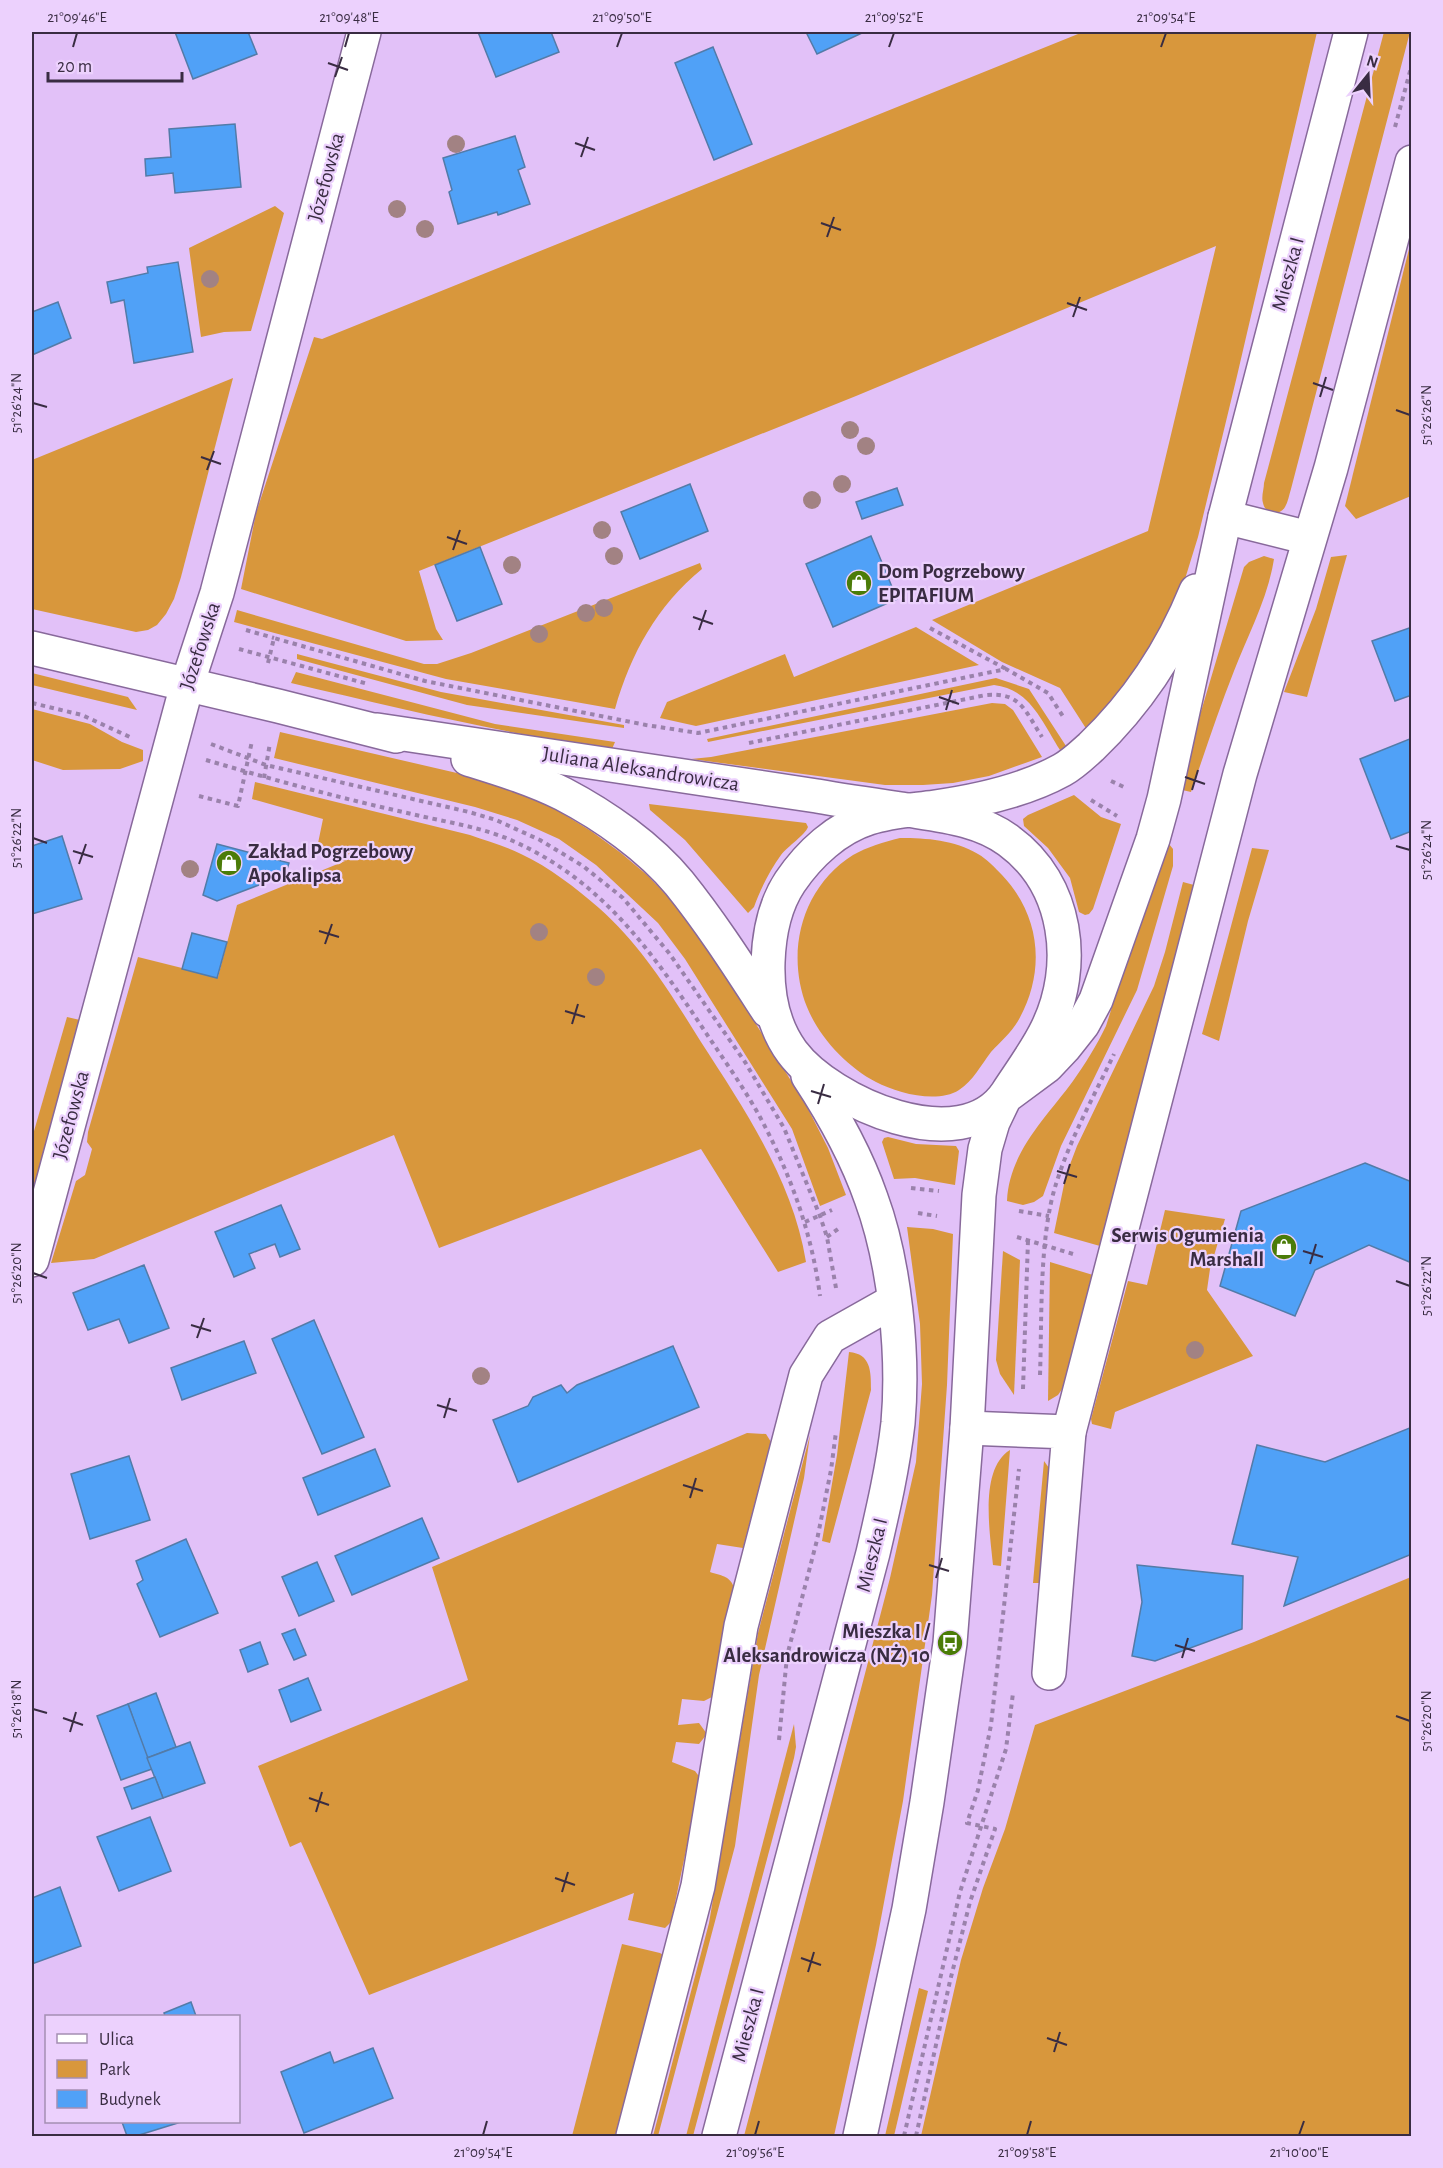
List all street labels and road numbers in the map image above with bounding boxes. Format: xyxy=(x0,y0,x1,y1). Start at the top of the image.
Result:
street label: Józefowska xyxy=(304,130,348,224)
street label: Mieszka I xyxy=(1268,235,1308,313)
street label: Józefowska xyxy=(176,599,224,692)
street label: Juliana Aleksandrowicza xyxy=(541,743,741,795)
street label: Józefowska xyxy=(49,1068,93,1162)
street label: Mieszka I xyxy=(853,1516,891,1594)
street label: Mieszka I xyxy=(728,1986,768,2064)

